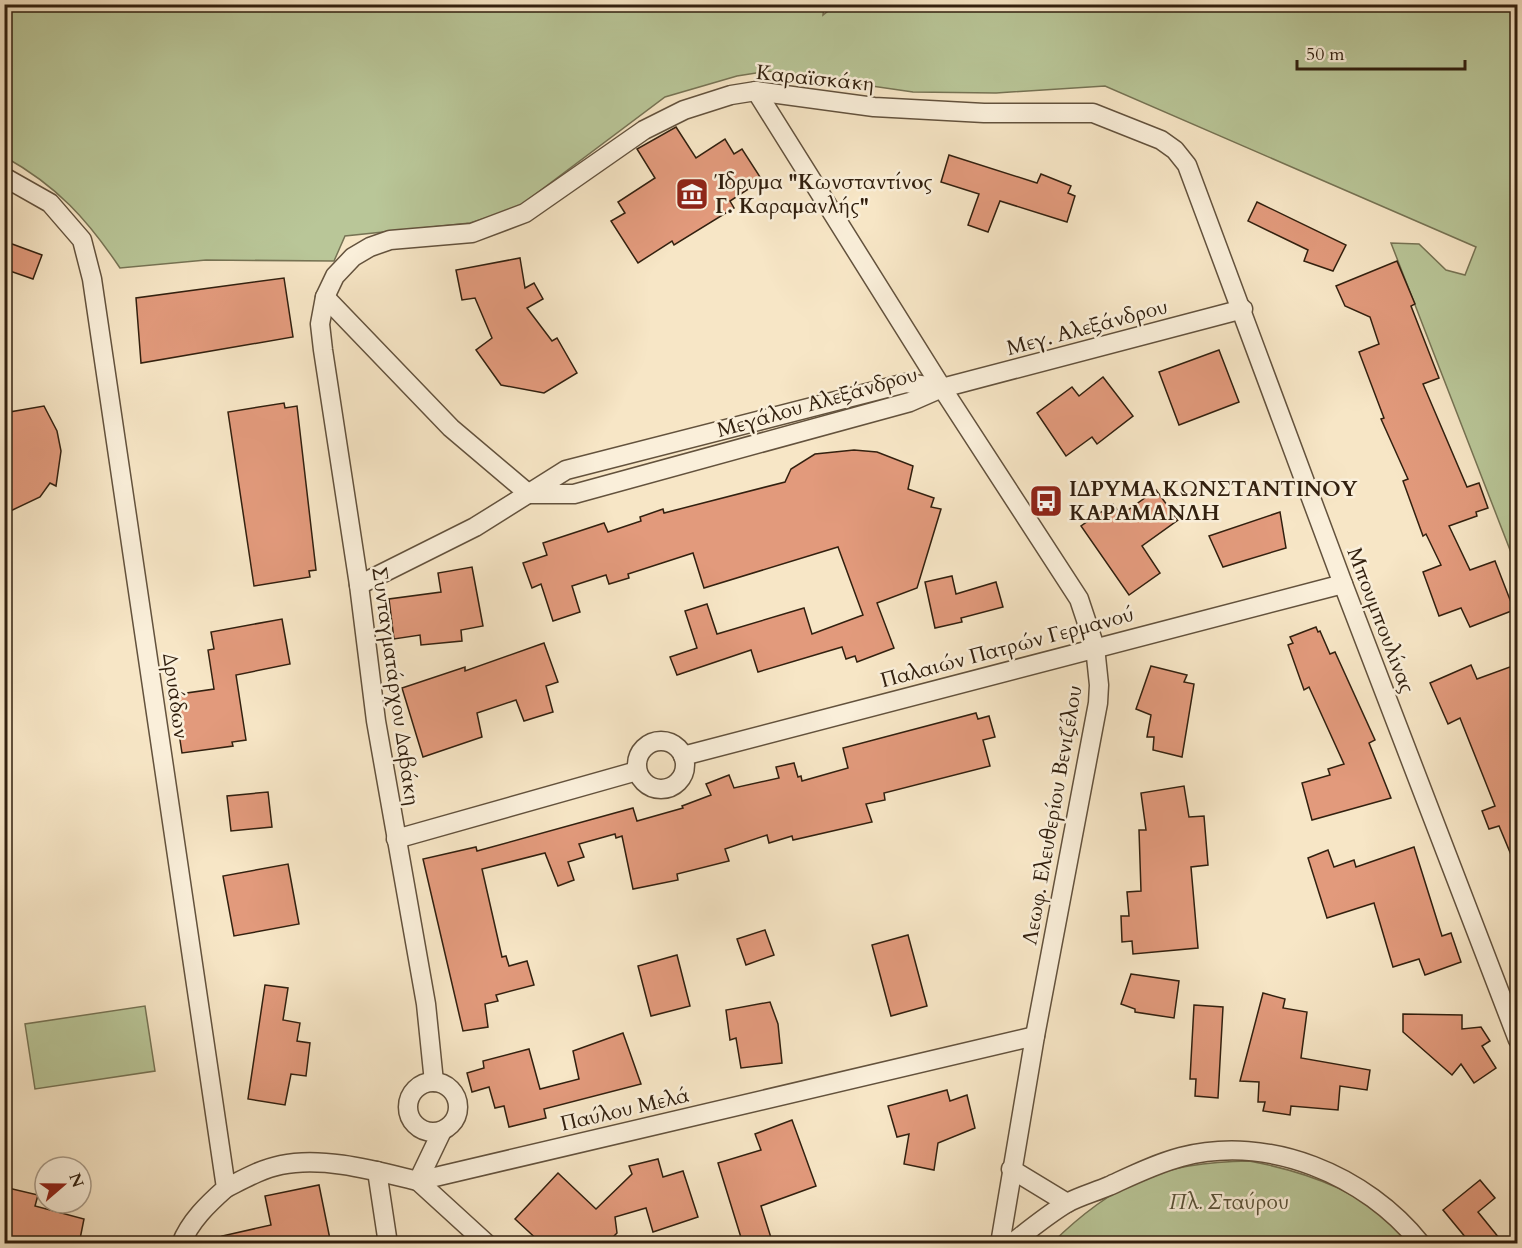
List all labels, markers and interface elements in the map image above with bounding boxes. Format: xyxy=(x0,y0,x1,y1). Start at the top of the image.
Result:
scale bar xyxy=(1297,33,1465,71)
text: 50 m xyxy=(1306,42,1345,67)
street label: Καραϊσκάκη xyxy=(755,58,875,99)
place label: Ίδρυμα "Κωνσταντίνος Γ. Καραμανλής" xyxy=(714,168,933,221)
museum icon: Ίδρυμα "Κωνσταντίνος Γ. Καραμανλής" xyxy=(674,176,710,212)
street label: Μεγ. Αλεξάνδρου xyxy=(1003,292,1171,363)
street label: Μεγάλου Αλεξάνδρου xyxy=(713,360,921,445)
place label: ΙΔΡΥΜΑ ΚΩΝΣΤΑΝΤΙΝΟΥ ΚΑΡΑΜΑΝΛΗ xyxy=(1069,475,1358,528)
bus stop icon: ΙΔΡΥΜΑ ΚΩΝΣΤΑΝΤΙΝΟΥ ΚΑΡΑΜΑΝΛΗ xyxy=(1028,483,1064,519)
street label: Μπουμπουλίνας xyxy=(1339,543,1422,697)
street label: Συνταγματάρχου Δαβάκη xyxy=(364,565,427,807)
street label: Παλαιών Πατρών Γερμανού xyxy=(877,600,1137,695)
street label: Δρυάδων xyxy=(155,651,196,741)
street label: Λεωφ. Ελευθερίου Βενιζέλου xyxy=(1015,683,1090,947)
street label: Παύλου Μελά xyxy=(557,1080,693,1138)
north arrow xyxy=(33,1155,93,1215)
text: N xyxy=(63,1170,89,1191)
park label: Πλ. Σταύρου xyxy=(1169,1188,1289,1217)

